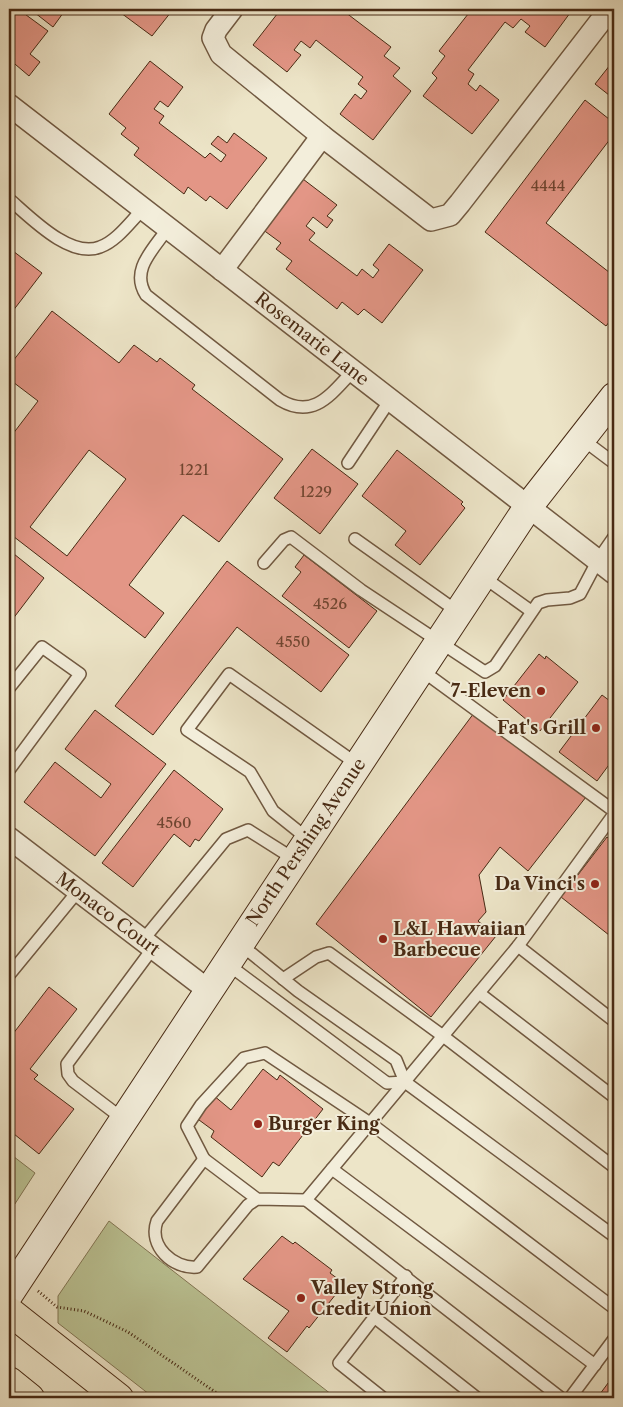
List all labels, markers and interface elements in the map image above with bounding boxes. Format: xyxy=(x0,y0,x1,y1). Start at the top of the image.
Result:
house number: 4444 xyxy=(531,176,565,195)
street label: Rosemarie Lane xyxy=(251,288,373,390)
house number: 1221 xyxy=(179,460,210,479)
house number: 1229 xyxy=(300,482,332,501)
house number: 4526 xyxy=(313,594,347,613)
house number: 4550 xyxy=(276,632,310,651)
place label: 7-Eleven xyxy=(451,680,532,702)
marker: 7-Eleven xyxy=(535,685,547,697)
place label: Fat's Grill xyxy=(497,717,586,739)
marker: Fat's Grill xyxy=(590,722,602,734)
street label: North Pershing Avenue xyxy=(242,754,370,930)
house number: 4560 xyxy=(156,813,192,832)
street label: Monaco Court xyxy=(52,868,165,961)
place label: Da Vinci's xyxy=(494,873,585,895)
marker: Da Vinci's xyxy=(589,878,601,890)
place label: L&L Hawaiian Barbecue xyxy=(393,918,526,961)
marker: L&L Hawaiian Barbecue xyxy=(377,933,389,945)
place label: Burger King xyxy=(268,1113,380,1135)
marker: Burger King xyxy=(252,1118,264,1130)
place label: Valley Strong Credit Union xyxy=(310,1277,434,1320)
marker: Valley Strong Credit Union xyxy=(295,1292,307,1304)

